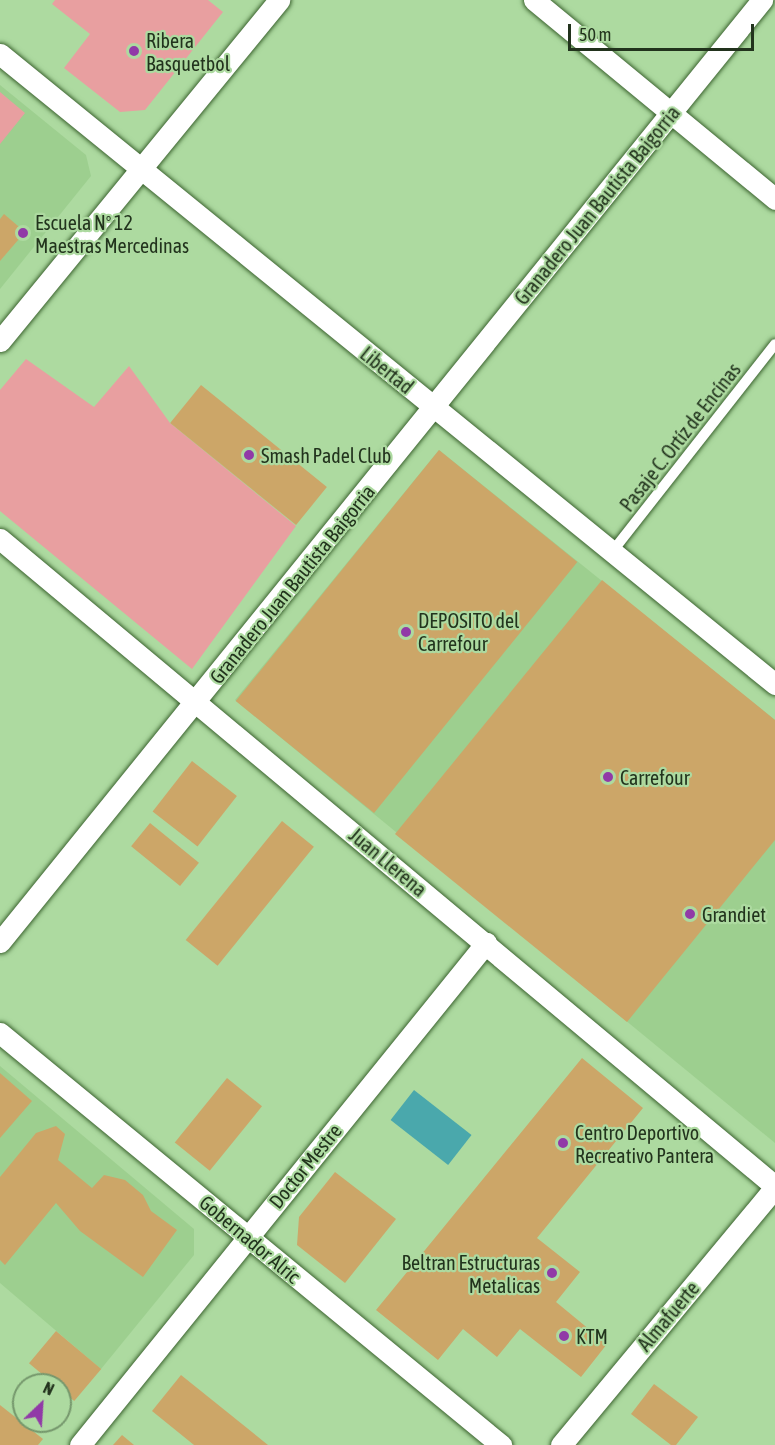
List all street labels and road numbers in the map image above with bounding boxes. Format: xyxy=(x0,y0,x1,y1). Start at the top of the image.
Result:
street label: Granadero Juan Bautista Baigorria xyxy=(509,101,685,309)
street label: Libertad xyxy=(356,341,418,399)
street label: Pasaje C. Ortíz de Encínas xyxy=(615,358,745,516)
street label: Granadero Juan Bautista Baigorria xyxy=(204,480,380,688)
street label: Juan Llerena xyxy=(344,823,432,901)
street label: Doctor Mestre xyxy=(264,1119,346,1213)
street label: Gobernador Alric xyxy=(195,1190,305,1288)
street label: Almafuerte xyxy=(632,1276,704,1356)

